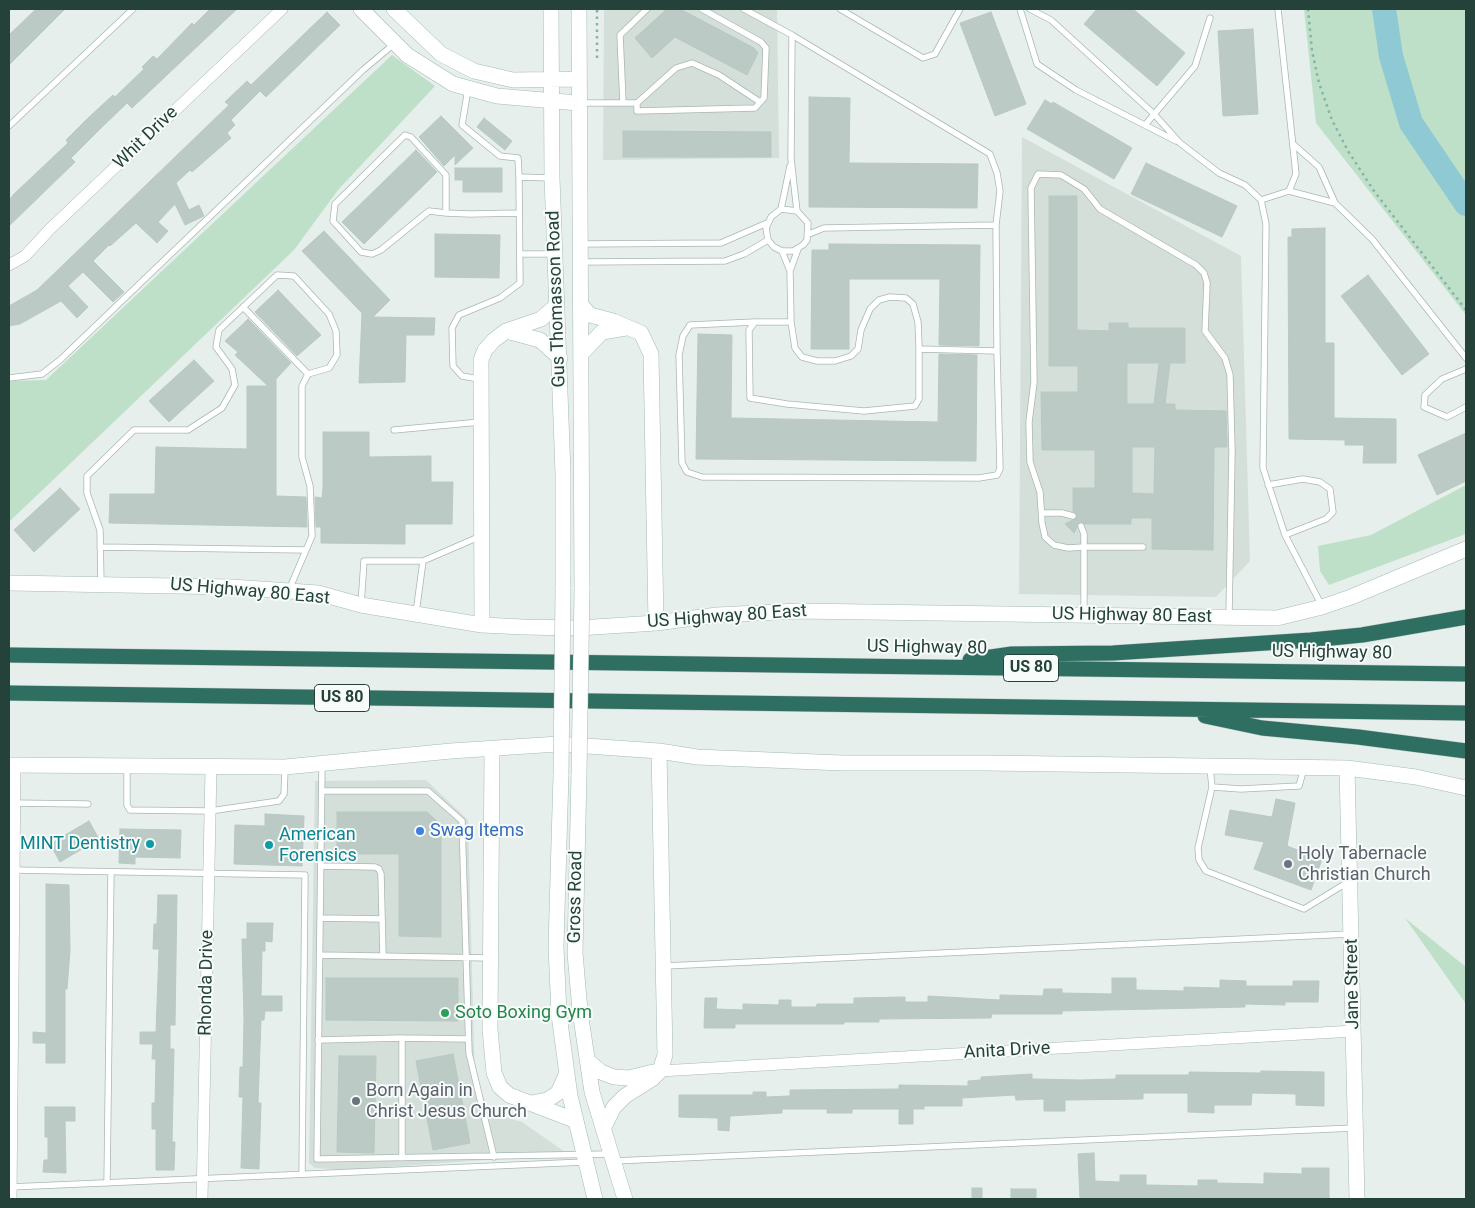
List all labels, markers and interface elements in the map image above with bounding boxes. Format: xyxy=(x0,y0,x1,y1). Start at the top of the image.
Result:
street label: Whit Drive xyxy=(109,102,183,174)
street label: Gus Thomasson Road xyxy=(543,210,571,388)
street label: US Highway 80 East xyxy=(169,574,331,610)
street label: US Highway 80 East xyxy=(646,601,808,633)
street label: US Highway 80 East xyxy=(1052,604,1212,628)
street label: US Highway 80 xyxy=(867,636,987,660)
street label: US Highway 80 xyxy=(1272,641,1392,665)
road number: US 80 xyxy=(1004,654,1058,681)
road number: US 80 xyxy=(314,684,370,711)
place label: Swag Items xyxy=(430,820,524,842)
place label: American Forensics xyxy=(279,824,357,866)
marker: Swag Items xyxy=(414,825,426,837)
place label: MINT Dentistry xyxy=(20,833,140,855)
marker: MINT Dentistry xyxy=(144,838,156,850)
marker: American Forensics xyxy=(263,839,275,851)
place label: Holy Tabernacle Christian Church xyxy=(1298,843,1431,886)
street label: Gross Road xyxy=(564,850,588,944)
marker: Holy Tabernacle Christian Church xyxy=(1282,858,1294,870)
street label: Rhonda Drive xyxy=(195,930,219,1036)
street label: Jane Street xyxy=(1341,938,1365,1030)
place label: Soto Boxing Gym xyxy=(455,1002,592,1024)
marker: Soto Boxing Gym xyxy=(439,1007,451,1019)
street label: Anita Drive xyxy=(963,1038,1051,1064)
place label: Born Again in Christ Jesus Church xyxy=(366,1080,527,1122)
marker: Born Again in Christ Jesus Church xyxy=(350,1095,362,1107)

